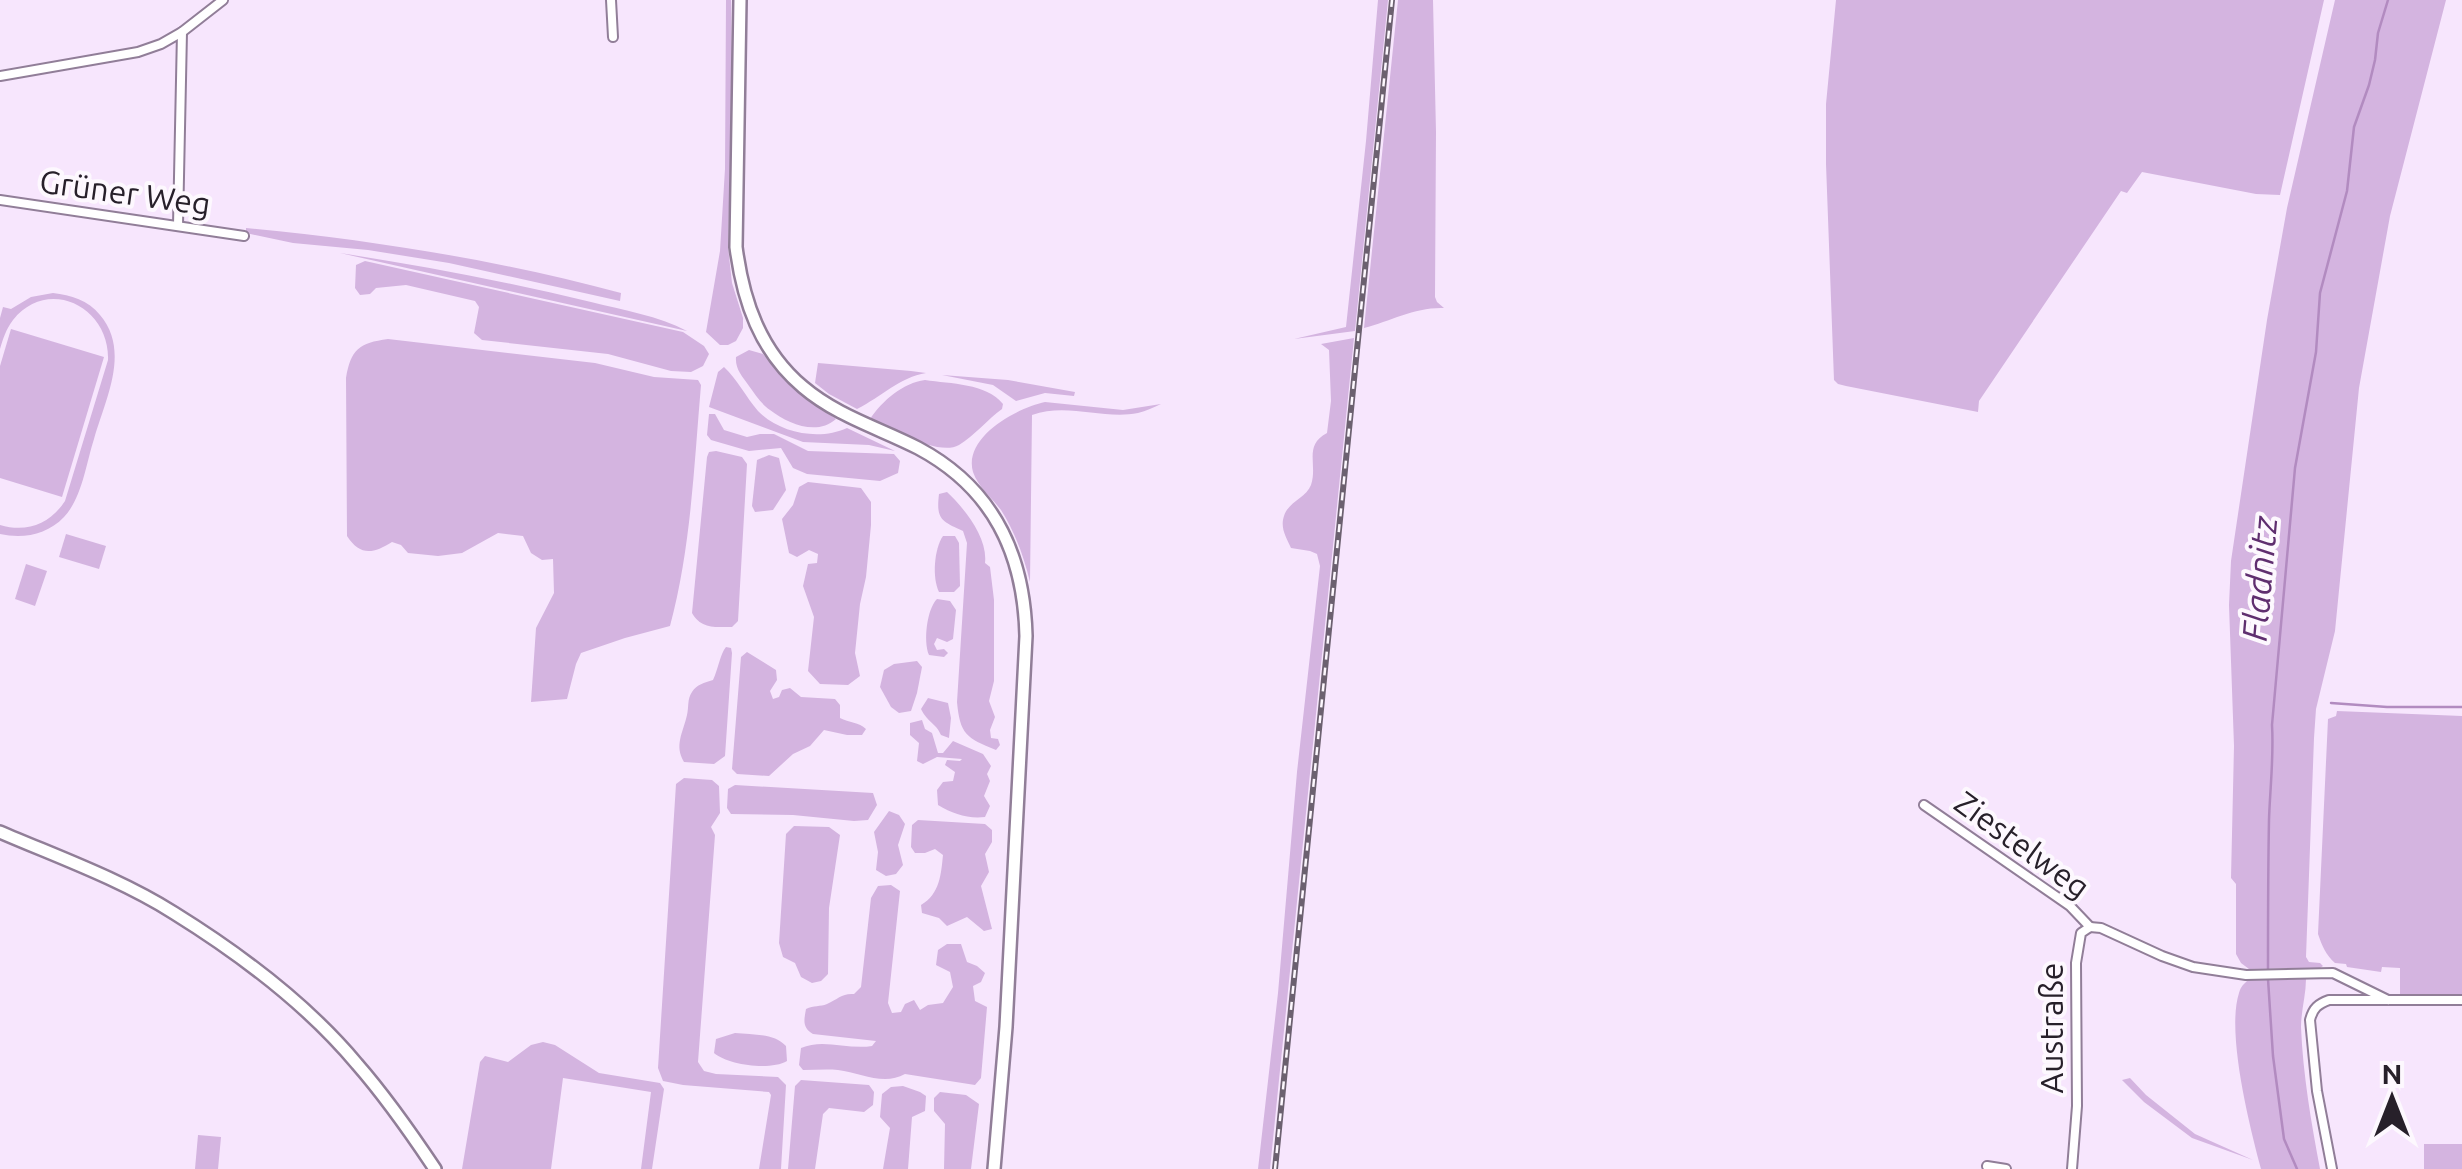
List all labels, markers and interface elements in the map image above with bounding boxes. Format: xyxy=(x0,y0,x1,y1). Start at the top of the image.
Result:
street label: Grüner Weg xyxy=(37,162,213,222)
water label: Fladnitz xyxy=(2234,514,2284,643)
street label: Ziestelweg xyxy=(1948,783,2097,905)
street label: Austraße xyxy=(2033,962,2069,1094)
north arrow xyxy=(2342,1049,2442,1149)
text: N xyxy=(2382,1058,2402,1089)

